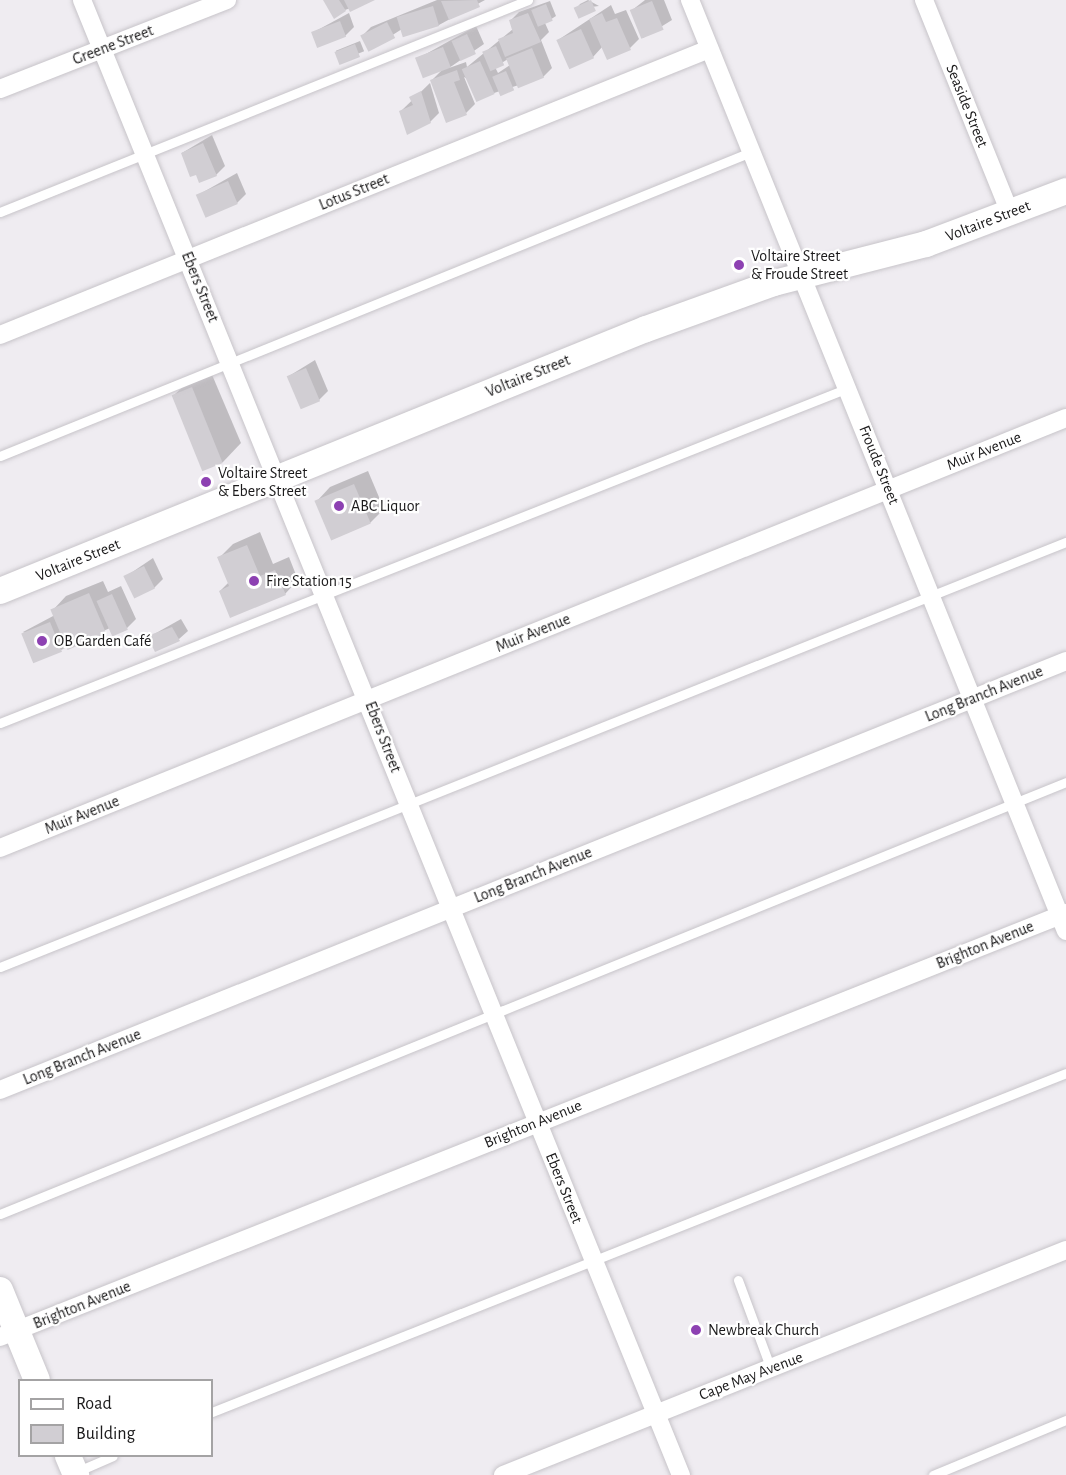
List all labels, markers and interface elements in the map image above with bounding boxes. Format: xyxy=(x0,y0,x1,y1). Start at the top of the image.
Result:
street label: Greene Street xyxy=(70,21,156,69)
street label: Seaside Street xyxy=(942,62,992,150)
street label: Lotus Street xyxy=(316,169,392,215)
street label: Voltaire Street xyxy=(943,196,1033,246)
place label: Voltaire Street & Froude Street xyxy=(751,246,848,284)
street label: Ebers Street xyxy=(177,249,223,325)
marker: Voltaire Street & Froude Street xyxy=(732,258,746,272)
street label: Voltaire Street xyxy=(483,350,573,402)
street label: Froude Street xyxy=(854,423,904,507)
street label: Muir Avenue xyxy=(944,427,1024,475)
place label: Voltaire Street & Ebers Street xyxy=(218,463,307,501)
marker: Voltaire Street & Ebers Street xyxy=(199,475,213,489)
place label: ABC Liquor xyxy=(351,496,419,516)
marker: ABC Liquor xyxy=(332,499,346,513)
street label: Voltaire Street xyxy=(33,534,123,586)
place label: Fire Station 15 xyxy=(266,571,352,591)
marker: Fire Station 15 xyxy=(247,574,261,588)
street label: Muir Avenue xyxy=(493,609,573,657)
place label: OB Garden Café xyxy=(54,631,151,651)
marker: OB Garden Café xyxy=(35,634,49,648)
street label: Long Branch Avenue xyxy=(922,662,1046,726)
street label: Ebers Street xyxy=(361,699,405,775)
street label: Muir Avenue xyxy=(42,791,122,839)
street label: Long Branch Avenue xyxy=(471,843,595,907)
street label: Brighton Avenue xyxy=(933,917,1037,973)
street label: Long Branch Avenue xyxy=(20,1025,144,1089)
street label: Brighton Avenue xyxy=(481,1096,585,1152)
street label: Ebers Street xyxy=(541,1150,587,1226)
street label: Brighton Avenue xyxy=(30,1277,134,1333)
place label: Newbreak Church xyxy=(708,1320,819,1340)
marker: Newbreak Church xyxy=(689,1323,703,1337)
street label: Cape May Avenue xyxy=(696,1347,806,1405)
legend xyxy=(18,1379,213,1457)
text: Road xyxy=(76,1395,112,1413)
text: Building xyxy=(76,1425,135,1443)

